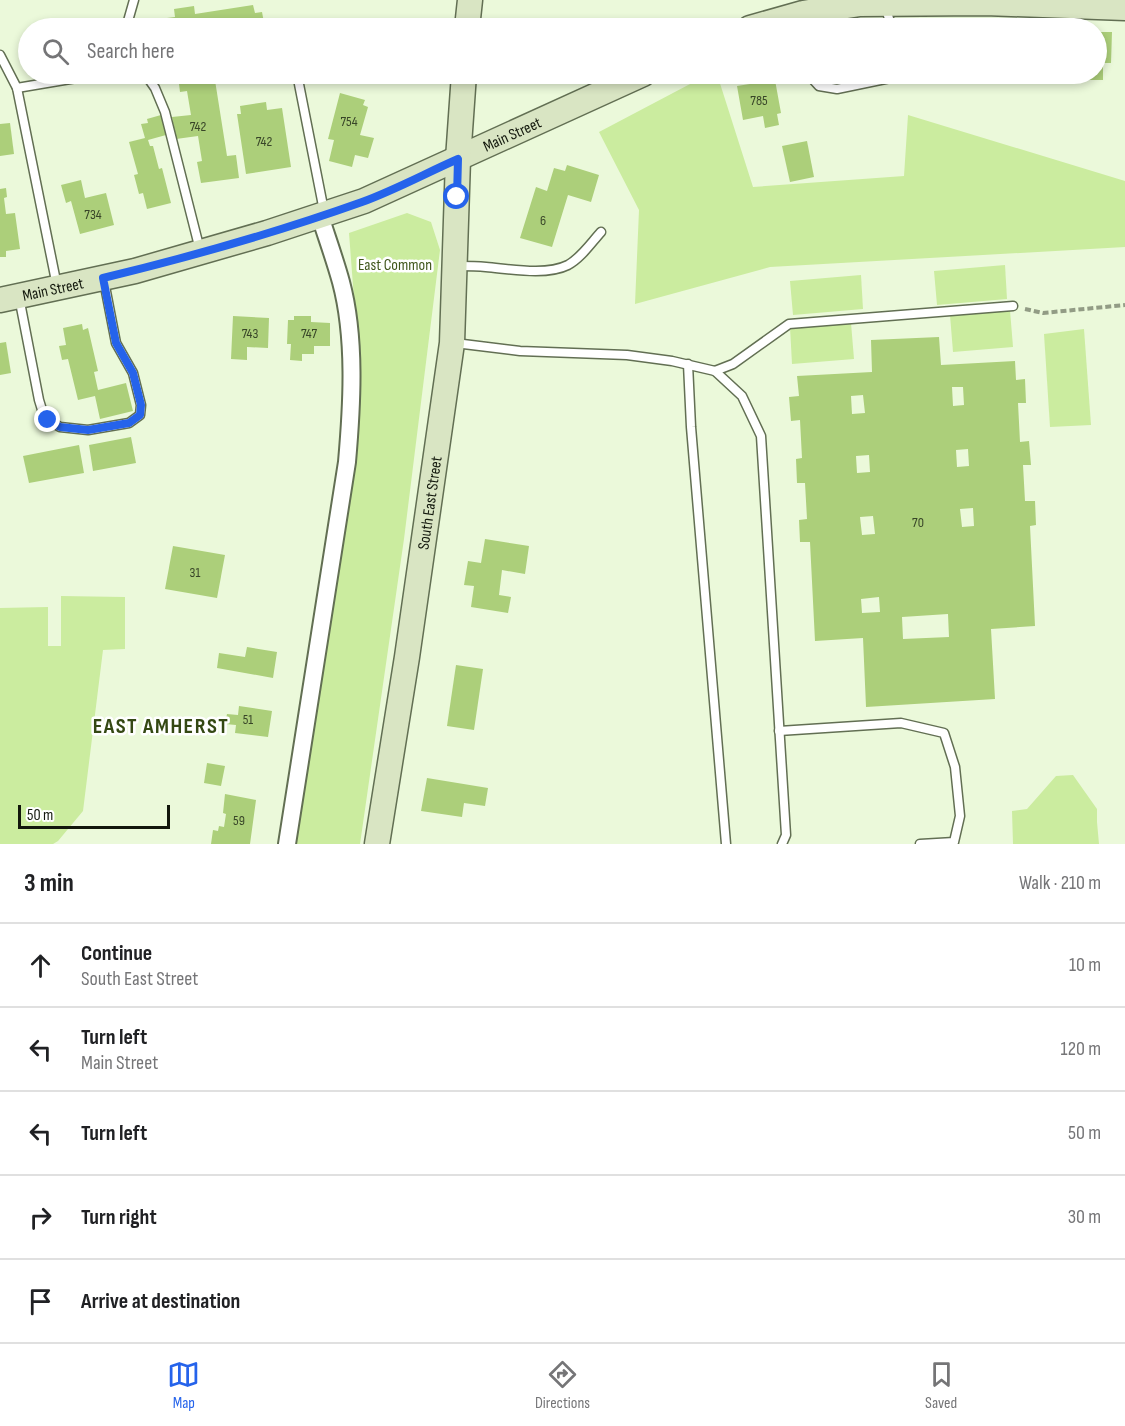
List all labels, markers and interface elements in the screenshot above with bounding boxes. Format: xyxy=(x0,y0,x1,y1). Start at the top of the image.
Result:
search box xyxy=(18,18,1107,84)
icon: search xyxy=(39,35,72,68)
text: Search here xyxy=(87,38,174,65)
house number: 785 xyxy=(750,92,768,109)
house number: 754 xyxy=(340,113,358,130)
street label: Main Street xyxy=(480,114,545,157)
house number: 742 xyxy=(190,118,207,135)
house number: 742 xyxy=(256,133,273,150)
route start xyxy=(443,183,469,209)
house number: 734 xyxy=(84,206,102,223)
house number: 6 xyxy=(540,212,546,229)
park label: East Common xyxy=(358,256,432,275)
street label: Main Street xyxy=(21,274,85,306)
house number: 743 xyxy=(242,325,258,342)
house number: 747 xyxy=(301,325,318,342)
route end xyxy=(34,406,60,432)
street label: South East Street xyxy=(414,455,447,551)
house number: 70 xyxy=(912,514,924,531)
house number: 31 xyxy=(190,564,200,581)
house number: 51 xyxy=(243,711,253,728)
district label: EAST AMHERST xyxy=(93,713,229,740)
scale bar xyxy=(18,802,170,830)
text: 50 m xyxy=(27,806,53,825)
house number: 59 xyxy=(233,812,245,829)
text: 3 min xyxy=(24,868,74,899)
text: Walk · 210 m xyxy=(1019,871,1101,895)
text: Continue xyxy=(81,940,152,967)
icon: ahead xyxy=(24,949,57,982)
text: 10 m xyxy=(1069,953,1101,977)
text: South East Street xyxy=(81,967,198,991)
text: Turn left xyxy=(81,1024,147,1051)
icon: left xyxy=(24,1033,57,1066)
text: 120 m xyxy=(1061,1037,1101,1061)
text: Main Street xyxy=(81,1051,158,1075)
icon: left xyxy=(24,1117,57,1150)
text: Turn left xyxy=(81,1120,147,1147)
text: 50 m xyxy=(1068,1121,1101,1145)
icon: right xyxy=(24,1201,57,1234)
text: Turn right xyxy=(81,1204,157,1231)
text: 30 m xyxy=(1068,1205,1101,1229)
icon: arrive xyxy=(24,1285,57,1318)
text: Arrive at destination xyxy=(81,1288,240,1315)
tab: Map xyxy=(167,1358,200,1413)
tab: Directions xyxy=(535,1358,590,1413)
tab: Saved xyxy=(925,1358,958,1413)

